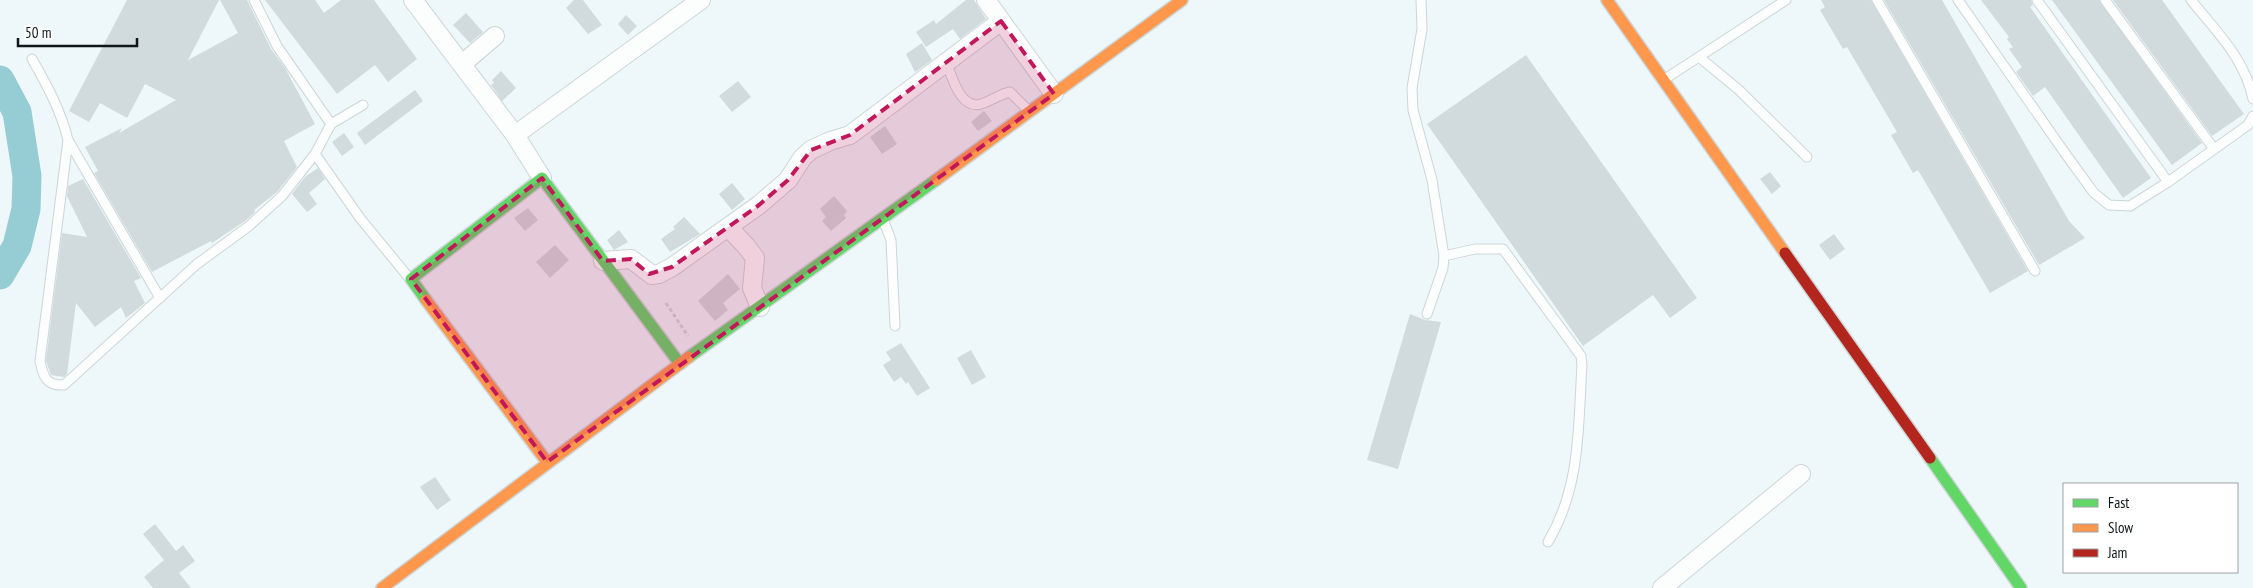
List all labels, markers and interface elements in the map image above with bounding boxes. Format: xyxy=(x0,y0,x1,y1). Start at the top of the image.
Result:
scale bar xyxy=(18,15,136,47)
text: 50 m xyxy=(25,23,51,42)
legend xyxy=(2063,483,2238,573)
text: Fast xyxy=(2108,493,2129,512)
text: Slow xyxy=(2108,518,2133,537)
text: Jam xyxy=(2107,543,2127,562)

